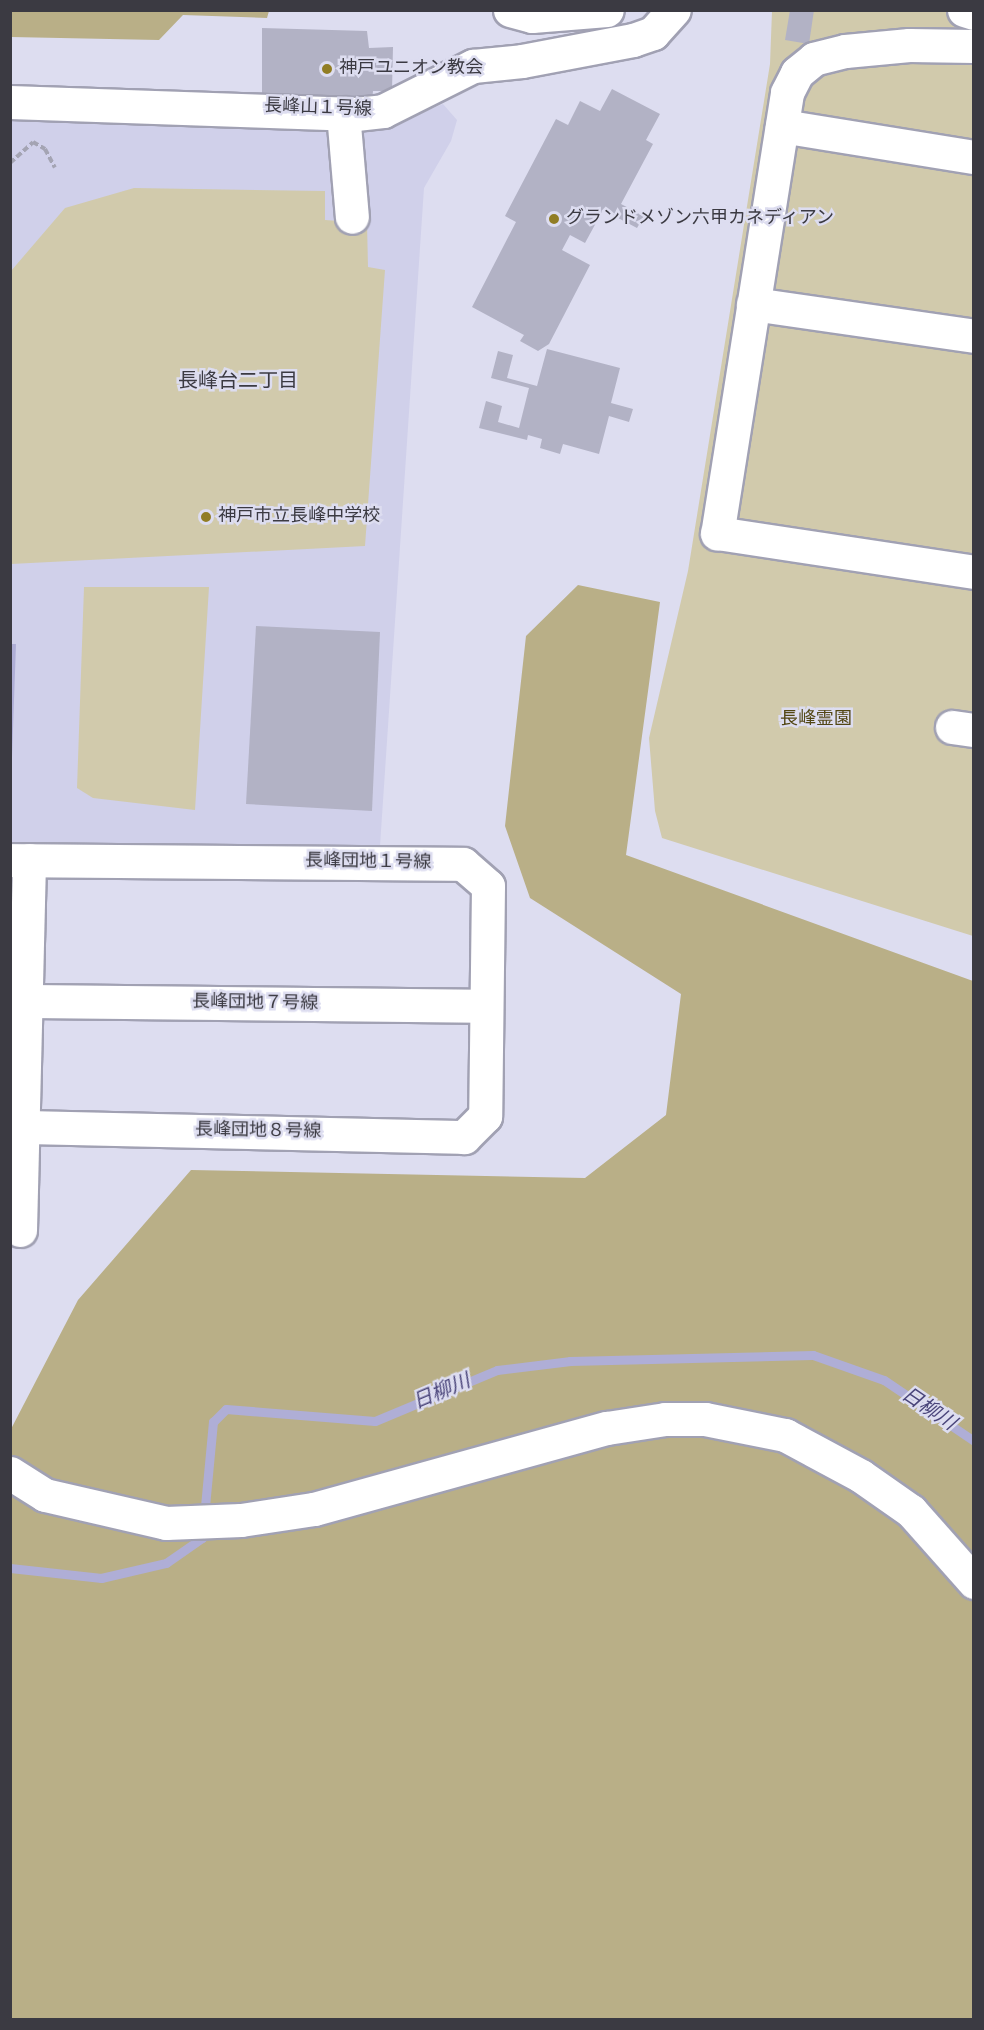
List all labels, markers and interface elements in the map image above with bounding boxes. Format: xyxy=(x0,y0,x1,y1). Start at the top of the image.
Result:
place label: 神戸ユニオン教会 xyxy=(339,58,483,80)
marker: 神戸ユニオン教会 xyxy=(320,62,334,76)
street label: 長峰山１号線 xyxy=(264,96,372,122)
place label: グランドメゾン六甲カネディアン xyxy=(566,208,836,230)
marker: グランドメゾン六甲カネディアン xyxy=(547,212,561,226)
district label: 長峰台二丁目 xyxy=(178,370,298,394)
place label: 神戸市立長峰中学校 xyxy=(218,506,380,528)
marker: 神戸市立長峰中学校 xyxy=(199,510,213,524)
park label: 長峰霊園 xyxy=(780,709,852,731)
street label: 長峰団地１号線 xyxy=(305,851,431,875)
street label: 長峰団地７号線 xyxy=(192,992,318,1016)
street label: 長峰団地８号線 xyxy=(195,1120,321,1144)
water label: 日柳川 xyxy=(410,1370,474,1416)
water label: 日柳川 xyxy=(896,1383,960,1437)

